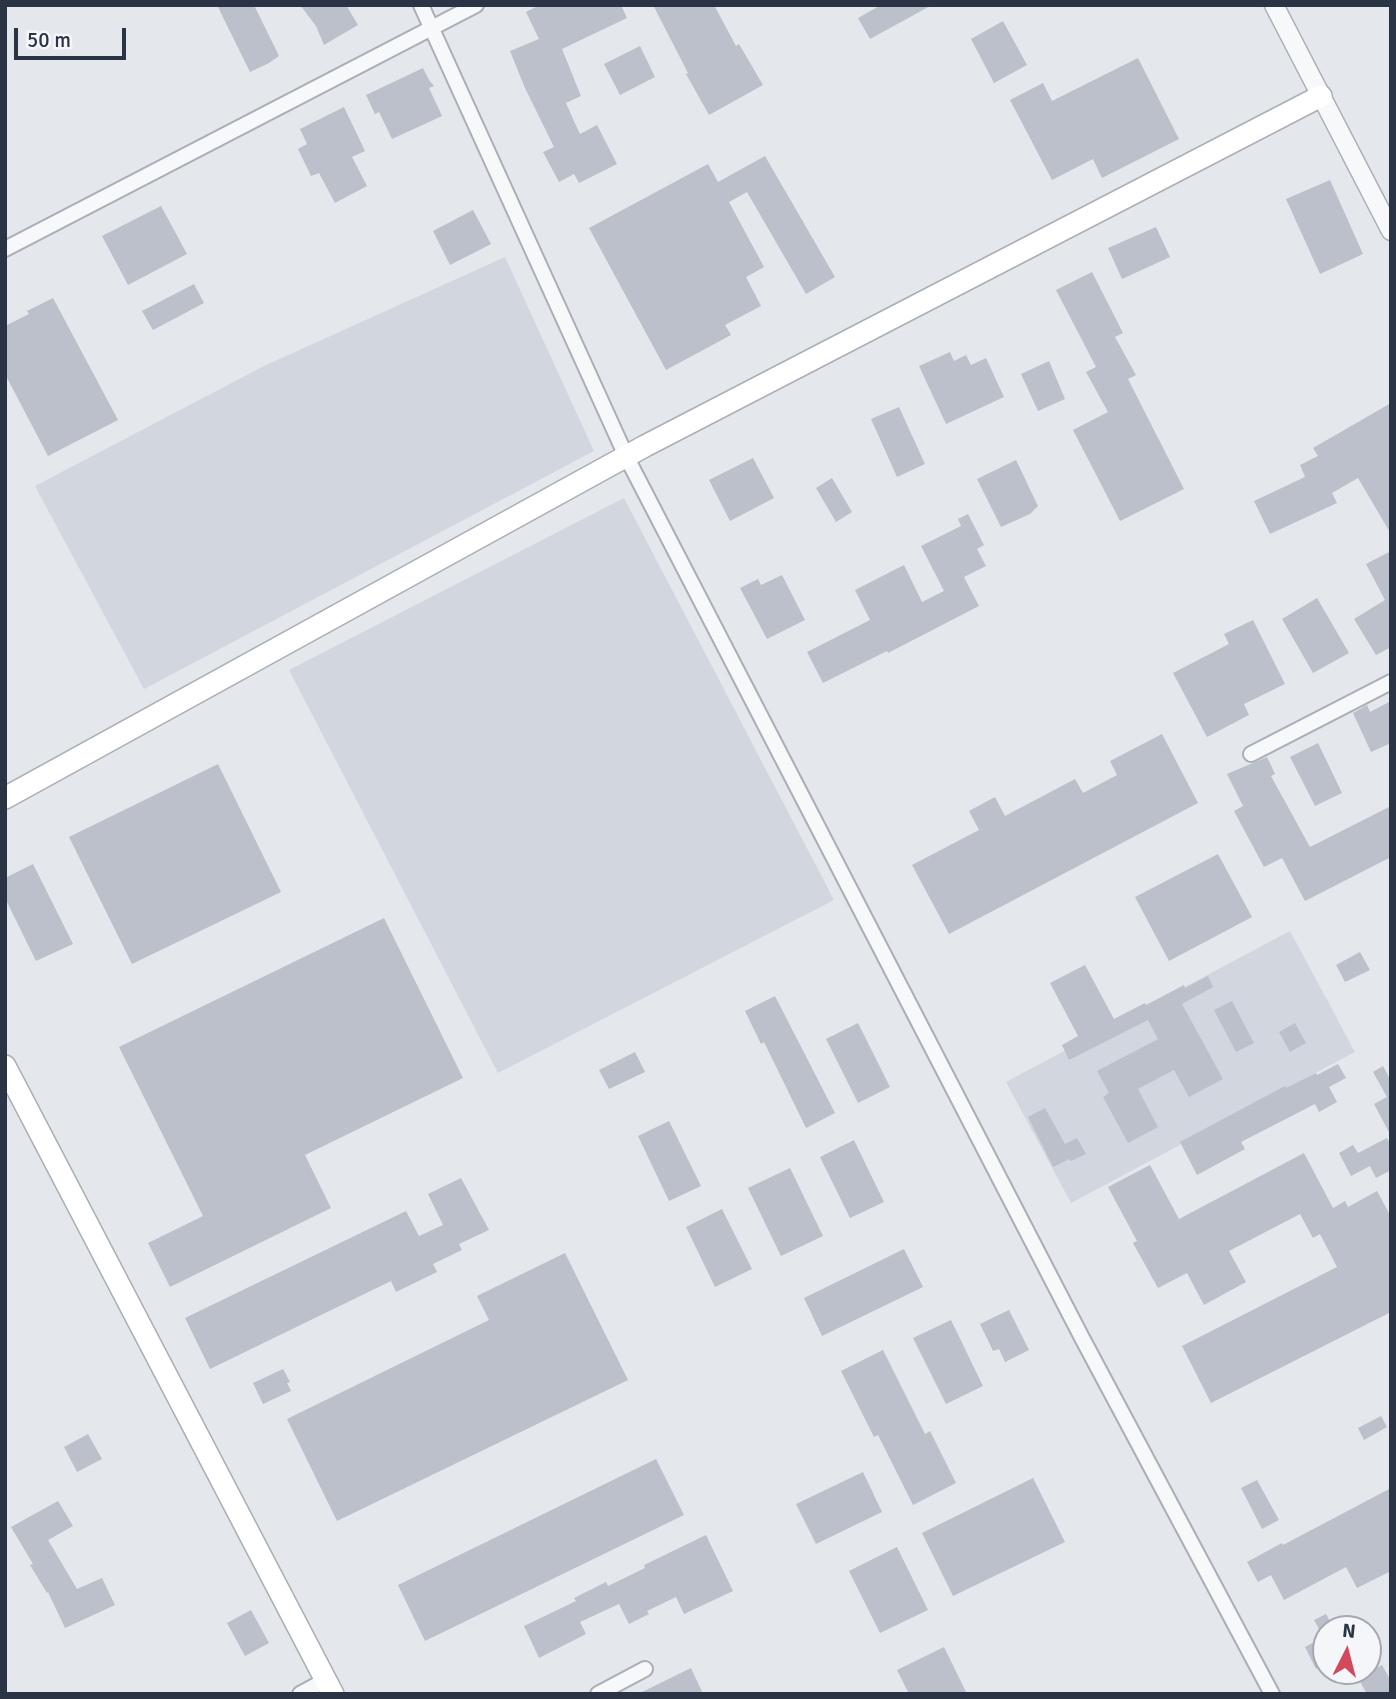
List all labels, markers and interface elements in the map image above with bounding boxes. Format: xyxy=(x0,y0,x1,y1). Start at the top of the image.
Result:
scale bar xyxy=(18,14,130,58)
text: 50 m xyxy=(27,27,71,53)
north arrow xyxy=(1312,1615,1382,1685)
text: N xyxy=(1341,1618,1357,1644)

